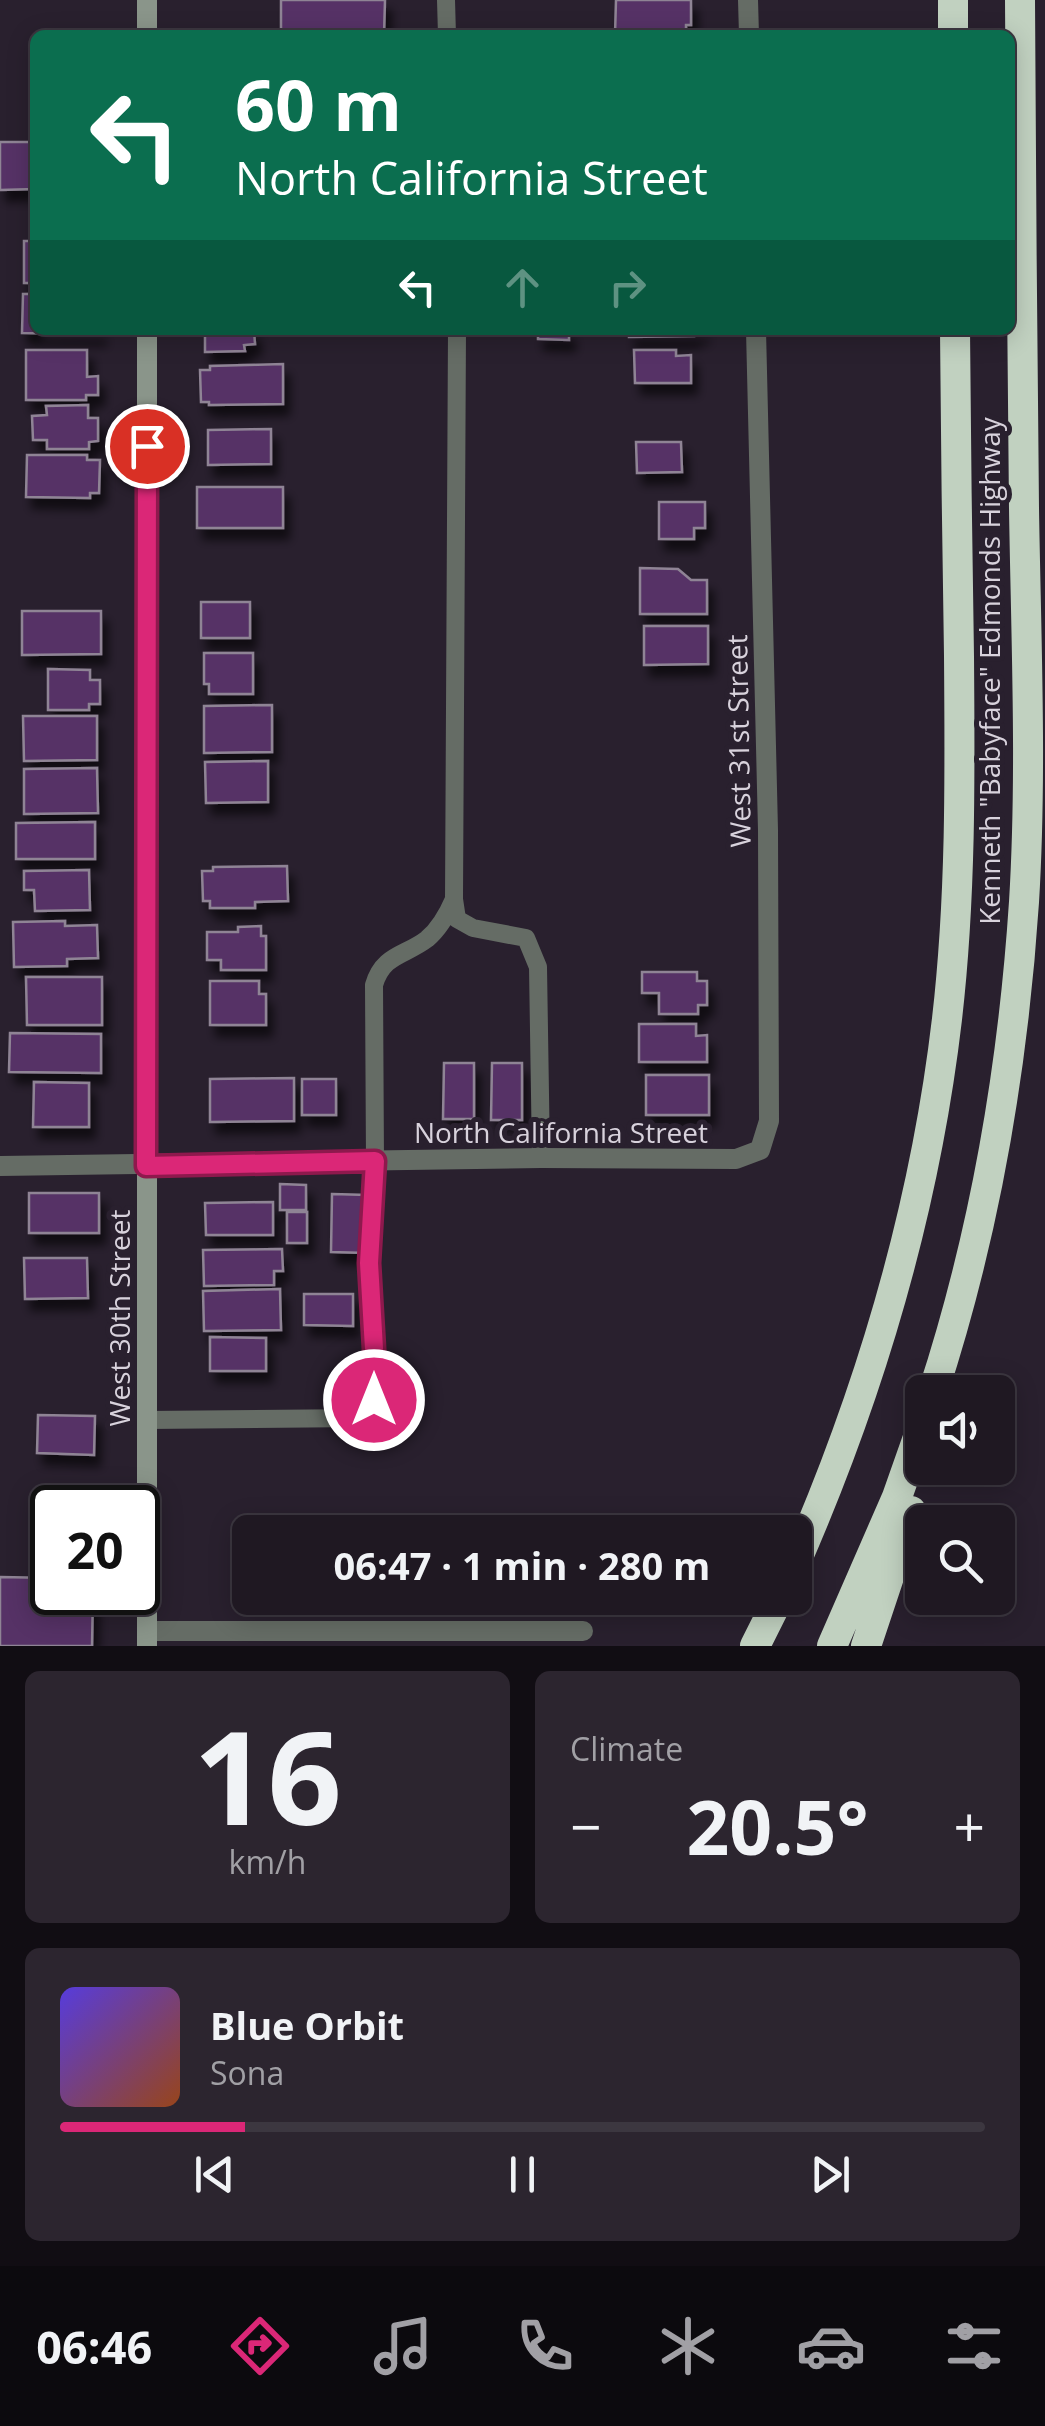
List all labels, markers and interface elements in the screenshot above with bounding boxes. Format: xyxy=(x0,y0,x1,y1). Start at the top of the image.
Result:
text: 60 m xyxy=(235,56,402,152)
icon: left xyxy=(70,70,200,200)
text: North California Street xyxy=(235,147,708,208)
icon: left xyxy=(390,260,445,315)
icon: ahead xyxy=(495,260,550,315)
icon: right xyxy=(600,260,655,315)
pin xyxy=(105,404,190,489)
street label: Kenneth "Babyface" Edmonds Highway xyxy=(970,416,1008,925)
icon: arrive xyxy=(120,419,175,474)
street label: West 31st Street xyxy=(717,634,759,848)
street label: North California Street xyxy=(414,1113,708,1151)
street label: West 30th Street xyxy=(100,1210,138,1426)
position arrow xyxy=(322,1348,426,1452)
map controls xyxy=(905,1375,1015,1615)
button: sound xyxy=(905,1375,1015,1485)
speed limit sign: 20 xyxy=(30,1485,160,1615)
button: search xyxy=(905,1505,1015,1615)
text: 06:47 · 1 min · 280 m xyxy=(334,1539,710,1591)
text: 16 xyxy=(193,1686,342,1863)
text: Climate xyxy=(570,1727,683,1770)
text: 20.5° xyxy=(686,1775,869,1877)
text: − xyxy=(570,1788,601,1863)
text: + xyxy=(954,1788,985,1863)
text: km/h xyxy=(229,1840,306,1883)
text: Blue Orbit xyxy=(210,1999,404,2051)
text: Sona xyxy=(210,2051,284,2094)
icon: previous xyxy=(187,2147,242,2202)
icon: pause xyxy=(495,2147,550,2202)
icon: next xyxy=(803,2147,858,2202)
icon: directions xyxy=(225,2311,295,2381)
icon: music xyxy=(368,2311,438,2381)
icon: phone xyxy=(510,2311,580,2381)
icon: climate xyxy=(653,2311,723,2381)
icon: car xyxy=(796,2311,866,2381)
icon: filters xyxy=(939,2311,1009,2381)
text: 06:46 xyxy=(36,2316,152,2377)

